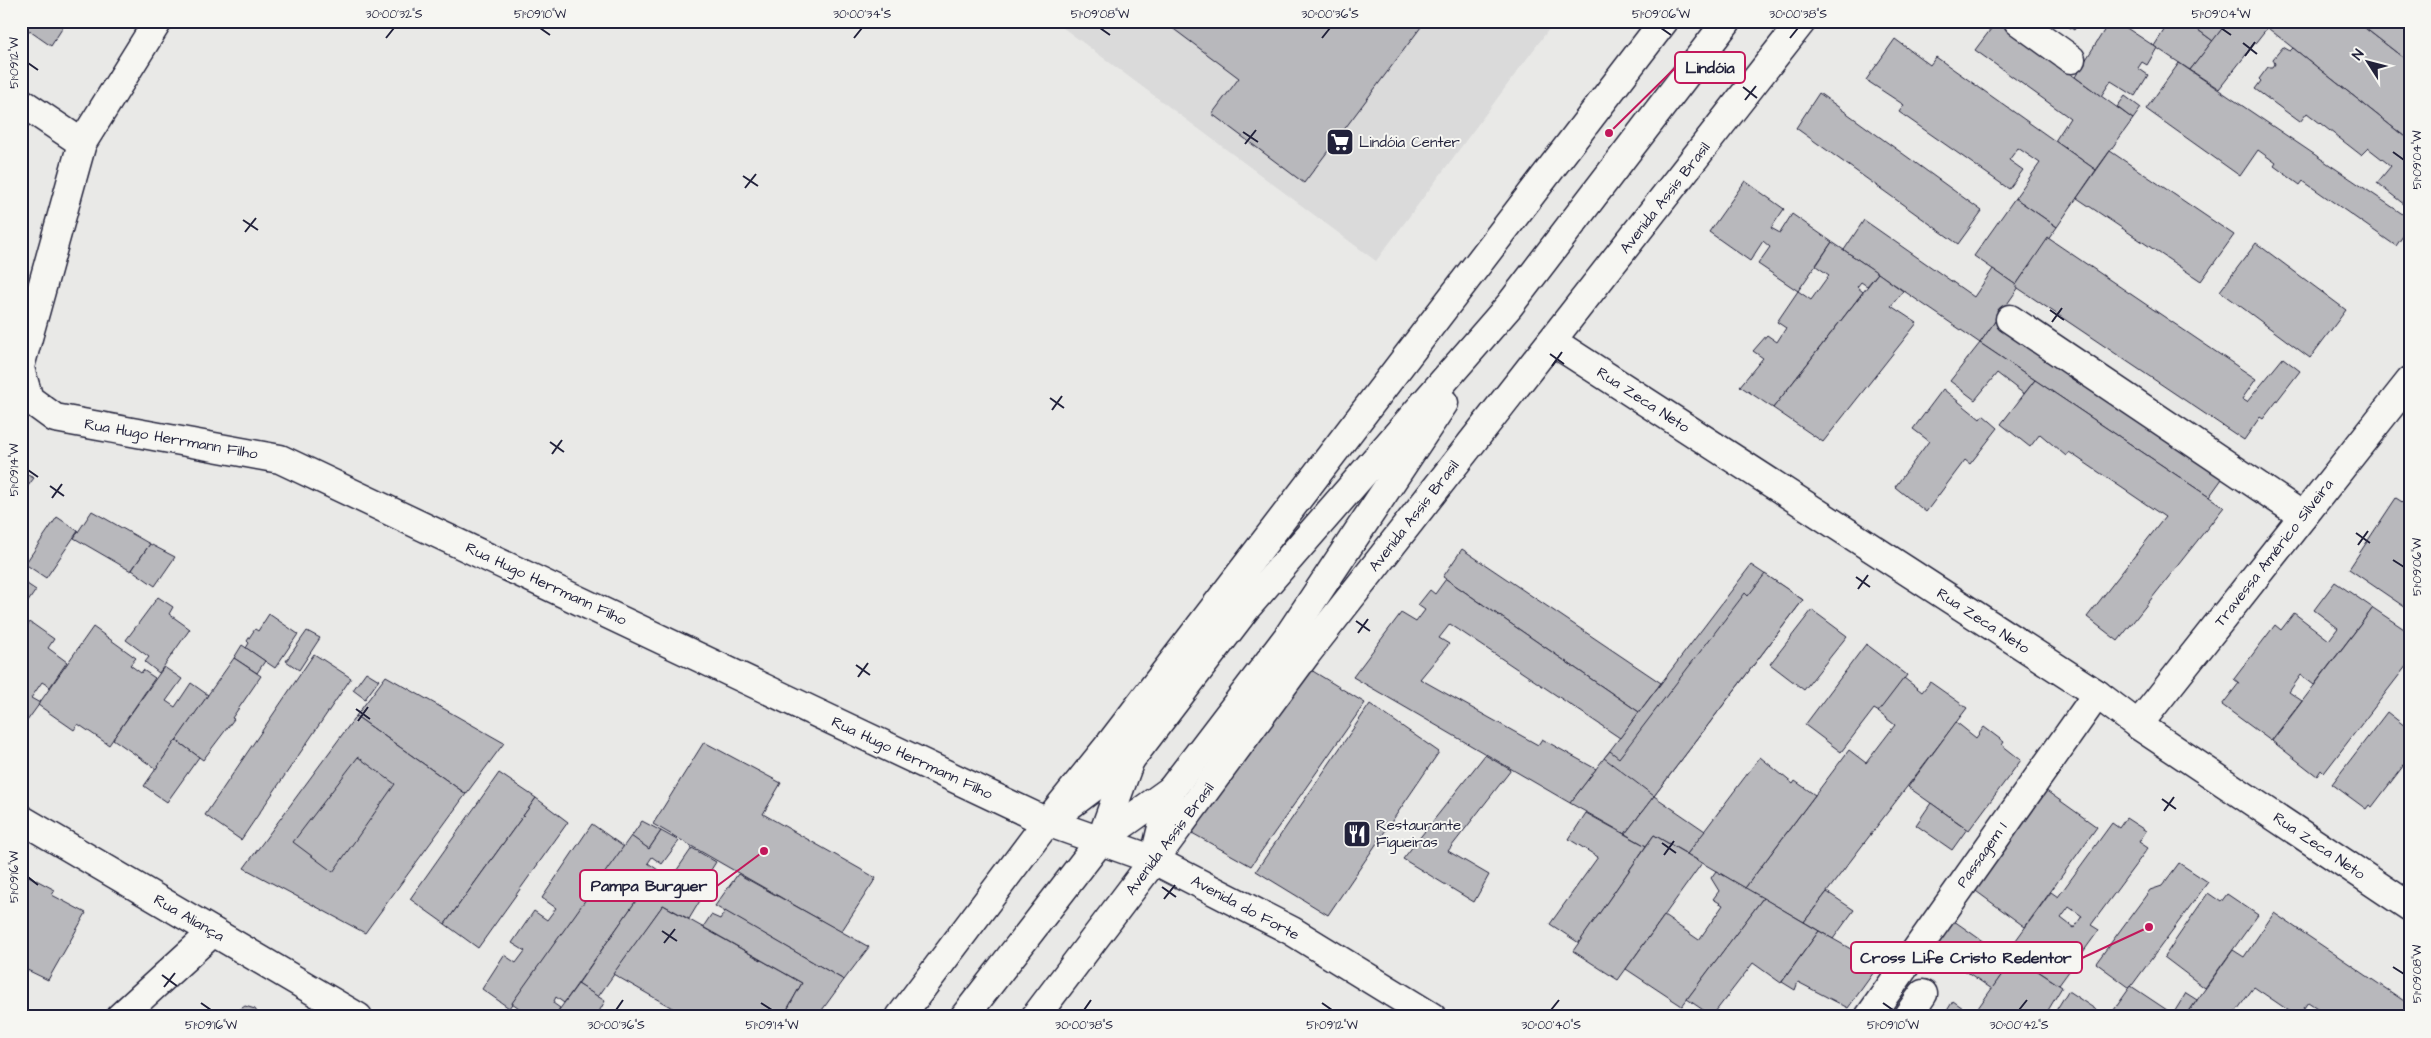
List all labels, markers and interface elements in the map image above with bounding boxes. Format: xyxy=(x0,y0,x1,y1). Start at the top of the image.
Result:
text: 30°00'32"S xyxy=(366,6,423,23)
text: 51°09'10"W xyxy=(514,6,567,23)
text: 30°00'34"S xyxy=(833,6,891,23)
text: 51°09'08"W xyxy=(1071,6,1130,23)
text: 30°00'36"S xyxy=(1301,6,1359,23)
text: 51°09'06"W xyxy=(1632,6,1691,23)
text: 30°00'38"S xyxy=(1769,6,1827,23)
text: 51°09'04"W xyxy=(2192,6,2251,23)
text: 51°09'12"W xyxy=(6,37,23,89)
north arrow xyxy=(2344,38,2394,88)
text: N xyxy=(2348,45,2369,64)
callout: Lindóia xyxy=(1675,52,1745,83)
text: Lindóia xyxy=(1685,57,1735,79)
supermarket icon: Lindóia Center xyxy=(1325,127,1355,157)
text: 51°09'04"W xyxy=(2409,130,2426,189)
place label: Lindóia Center xyxy=(1359,132,1460,153)
street label: Avenida Assis Brasil xyxy=(1615,138,1715,258)
street label: Rua Zeca Neto xyxy=(1592,362,1694,438)
street label: Rua Hugo Herrmann Filho xyxy=(82,413,260,466)
text: 51°09'14"W xyxy=(6,443,23,496)
street label: Avenida Assis Brasil xyxy=(1364,456,1464,576)
street label: Travessa Américo Silveira xyxy=(2210,475,2339,631)
street label: Rua Hugo Herrmann Filho xyxy=(461,537,631,632)
text: 51°09'06"W xyxy=(2409,537,2426,596)
street label: Rua Zeca Neto xyxy=(1932,583,2034,659)
street label: Rua Hugo Herrmann Filho xyxy=(827,711,997,806)
street label: Avenida Assis Brasil xyxy=(1121,778,1219,900)
street label: Rua Zeca Neto xyxy=(2269,807,2370,885)
place label: Restaurante Figueiras xyxy=(1376,815,1461,854)
street label: Passagem 1 xyxy=(1952,818,2013,892)
restaurant icon: Restaurante Figueiras xyxy=(1342,819,1372,849)
text: 51°09'16"W xyxy=(6,850,23,903)
callout: Pampa Burguer xyxy=(580,870,717,901)
street label: Avenida do Forte xyxy=(1187,871,1303,945)
text: Pampa Burguer xyxy=(591,875,707,899)
street label: Rua Aliança xyxy=(150,889,229,947)
callout: Cross Life Cristo Redentor xyxy=(1851,942,2082,973)
text: 51°09'08"W xyxy=(2409,944,2426,1003)
text: Cross Life Cristo Redentor xyxy=(1860,947,2072,969)
text: 51°09'16"W xyxy=(185,1017,238,1034)
text: 30°00'36"S xyxy=(587,1017,645,1034)
text: 51°09'14"W xyxy=(746,1017,799,1034)
text: 30°00'38"S xyxy=(1055,1017,1113,1034)
text: 51°09'12"W xyxy=(1306,1017,1358,1034)
text: 30°00'40"S xyxy=(1521,1017,1581,1034)
text: 51°09'10"W xyxy=(1867,1017,1920,1034)
text: 30°00'42"S xyxy=(1990,1017,2049,1034)

